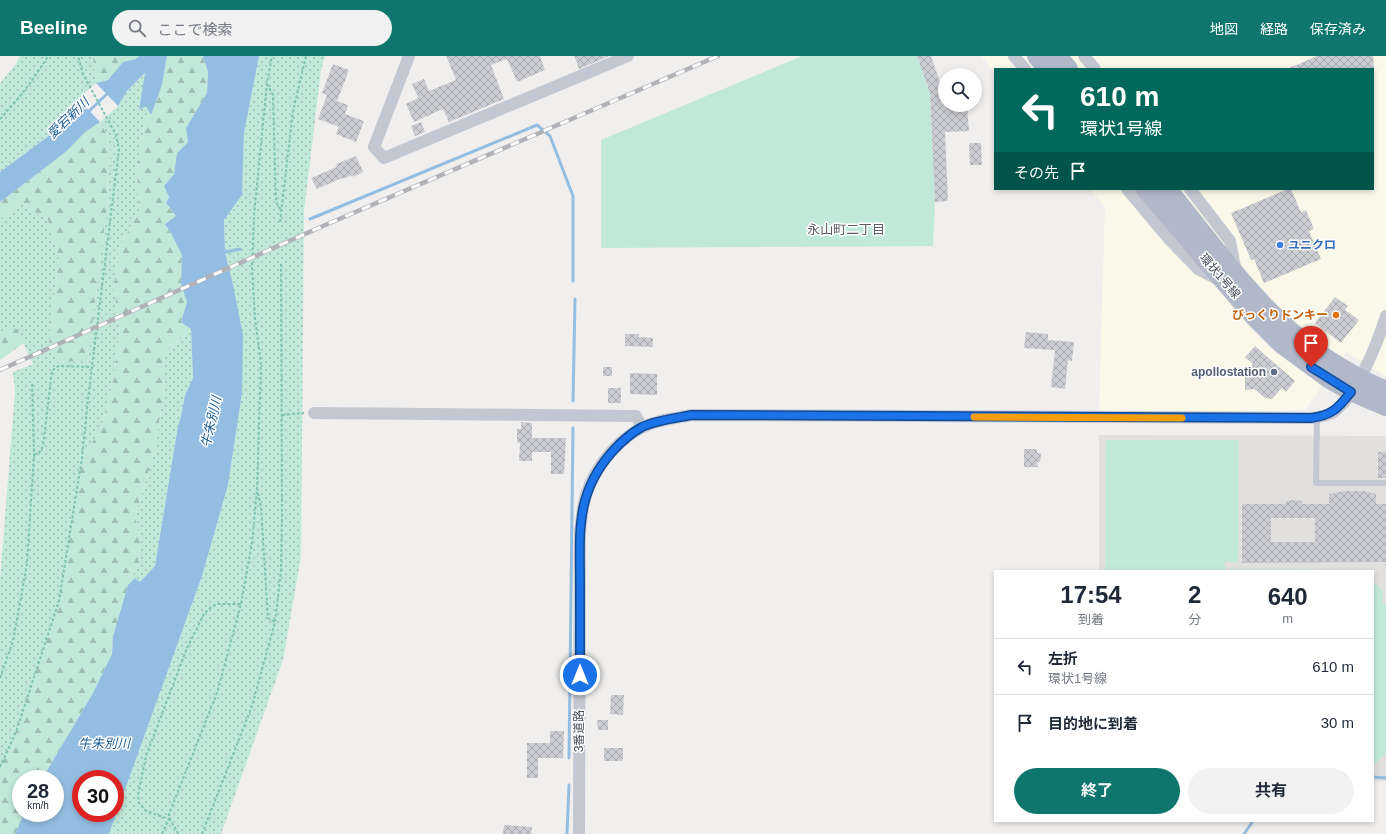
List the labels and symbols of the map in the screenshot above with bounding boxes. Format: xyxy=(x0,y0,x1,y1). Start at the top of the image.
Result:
water label: 愛宕新川 xyxy=(44,93,93,141)
district label: 永山町二丁目 xyxy=(807,222,885,237)
place label: ユニクロ xyxy=(1288,238,1336,252)
marker: ユニクロ xyxy=(1275,240,1285,250)
street label: 環状1号線 xyxy=(1197,251,1243,301)
place label: びっくりドンキー xyxy=(1232,308,1328,322)
marker: びっくりドンキー xyxy=(1331,310,1341,320)
pin xyxy=(1294,326,1328,367)
place label: apollostation xyxy=(1191,365,1266,379)
marker: apollostation xyxy=(1269,367,1279,377)
water label: 牛朱別川 xyxy=(198,393,225,449)
position arrow xyxy=(559,654,601,696)
street label: 3番道路 xyxy=(572,710,586,752)
water label: 牛朱別川 xyxy=(78,736,132,751)
speed limit sign: 30 xyxy=(72,770,124,822)

